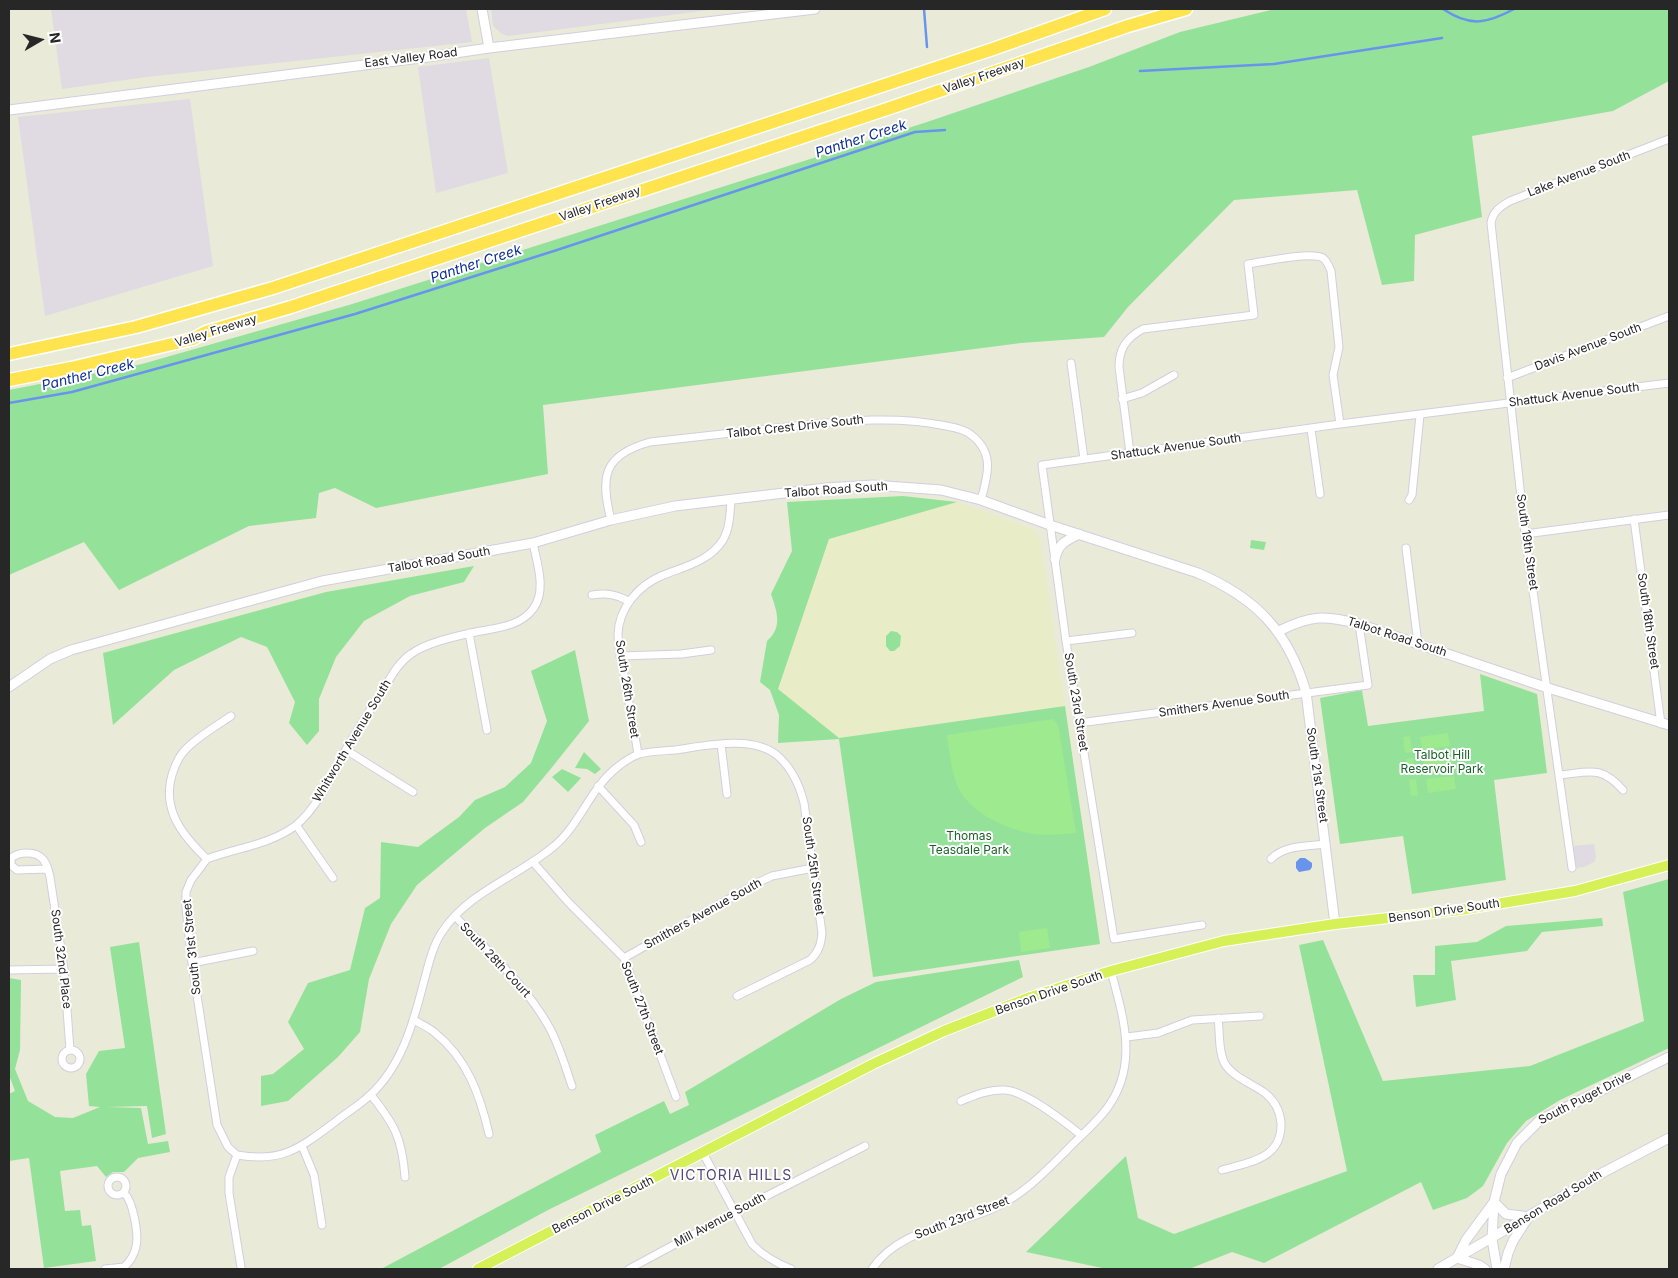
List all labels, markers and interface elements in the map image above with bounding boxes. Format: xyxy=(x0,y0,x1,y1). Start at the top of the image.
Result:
north arrow xyxy=(15,15,65,65)
text: N xyxy=(46,31,65,44)
street label: East Valley Road xyxy=(364,45,458,71)
street label: Valley Freeway xyxy=(941,55,1027,97)
water label: Panther Creek xyxy=(813,116,909,162)
street label: Lake Avenue South xyxy=(1526,148,1632,200)
street label: Valley Freeway xyxy=(557,183,643,225)
water label: Panther Creek xyxy=(428,241,524,287)
street label: Valley Freeway xyxy=(173,312,259,350)
street label: Davis Avenue South xyxy=(1533,320,1643,374)
water label: Panther Creek xyxy=(40,355,136,395)
street label: Shattuck Avenue South xyxy=(1508,380,1640,410)
street label: Talbot Crest Drive South xyxy=(726,413,864,441)
street label: Shattuck Avenue South xyxy=(1110,431,1242,463)
street label: Talbot Road South xyxy=(784,479,888,501)
street label: South 19th Street xyxy=(1513,493,1541,591)
street label: Talbot Road South xyxy=(387,544,491,576)
street label: South 18th Street xyxy=(1634,572,1662,670)
street label: Talbot Road South xyxy=(1345,614,1449,660)
street label: South 26th Street xyxy=(612,639,642,739)
street label: South 23rd Street xyxy=(1061,651,1091,753)
street label: Whitworth Avenue South xyxy=(310,677,394,805)
street label: Smithers Avenue South xyxy=(1158,688,1290,720)
street label: South 21st Street xyxy=(1303,726,1331,824)
park label: Talbot Hill Reservoir Park xyxy=(1401,748,1483,776)
street label: South 25th Street xyxy=(799,816,827,916)
park label: Thomas Teasdale Park xyxy=(929,829,1009,857)
street label: Smithers Avenue South xyxy=(642,876,764,952)
street label: Benson Drive South xyxy=(1387,896,1501,926)
street label: South 31st Street xyxy=(180,898,204,996)
street label: South 32nd Place xyxy=(48,908,74,1010)
street label: South 28th Court xyxy=(457,920,533,1000)
street label: South 27th Street xyxy=(618,959,666,1057)
street label: Benson Drive South xyxy=(994,968,1104,1018)
street label: South Puget Drive xyxy=(1536,1068,1634,1128)
street label: Benson Road South xyxy=(1502,1167,1604,1237)
district label: VICTORIA HILLS xyxy=(668,1168,794,1184)
street label: Benson Drive South xyxy=(550,1173,656,1237)
street label: Mill Avenue South xyxy=(672,1190,768,1250)
street label: South 23rd Street xyxy=(913,1193,1011,1243)

